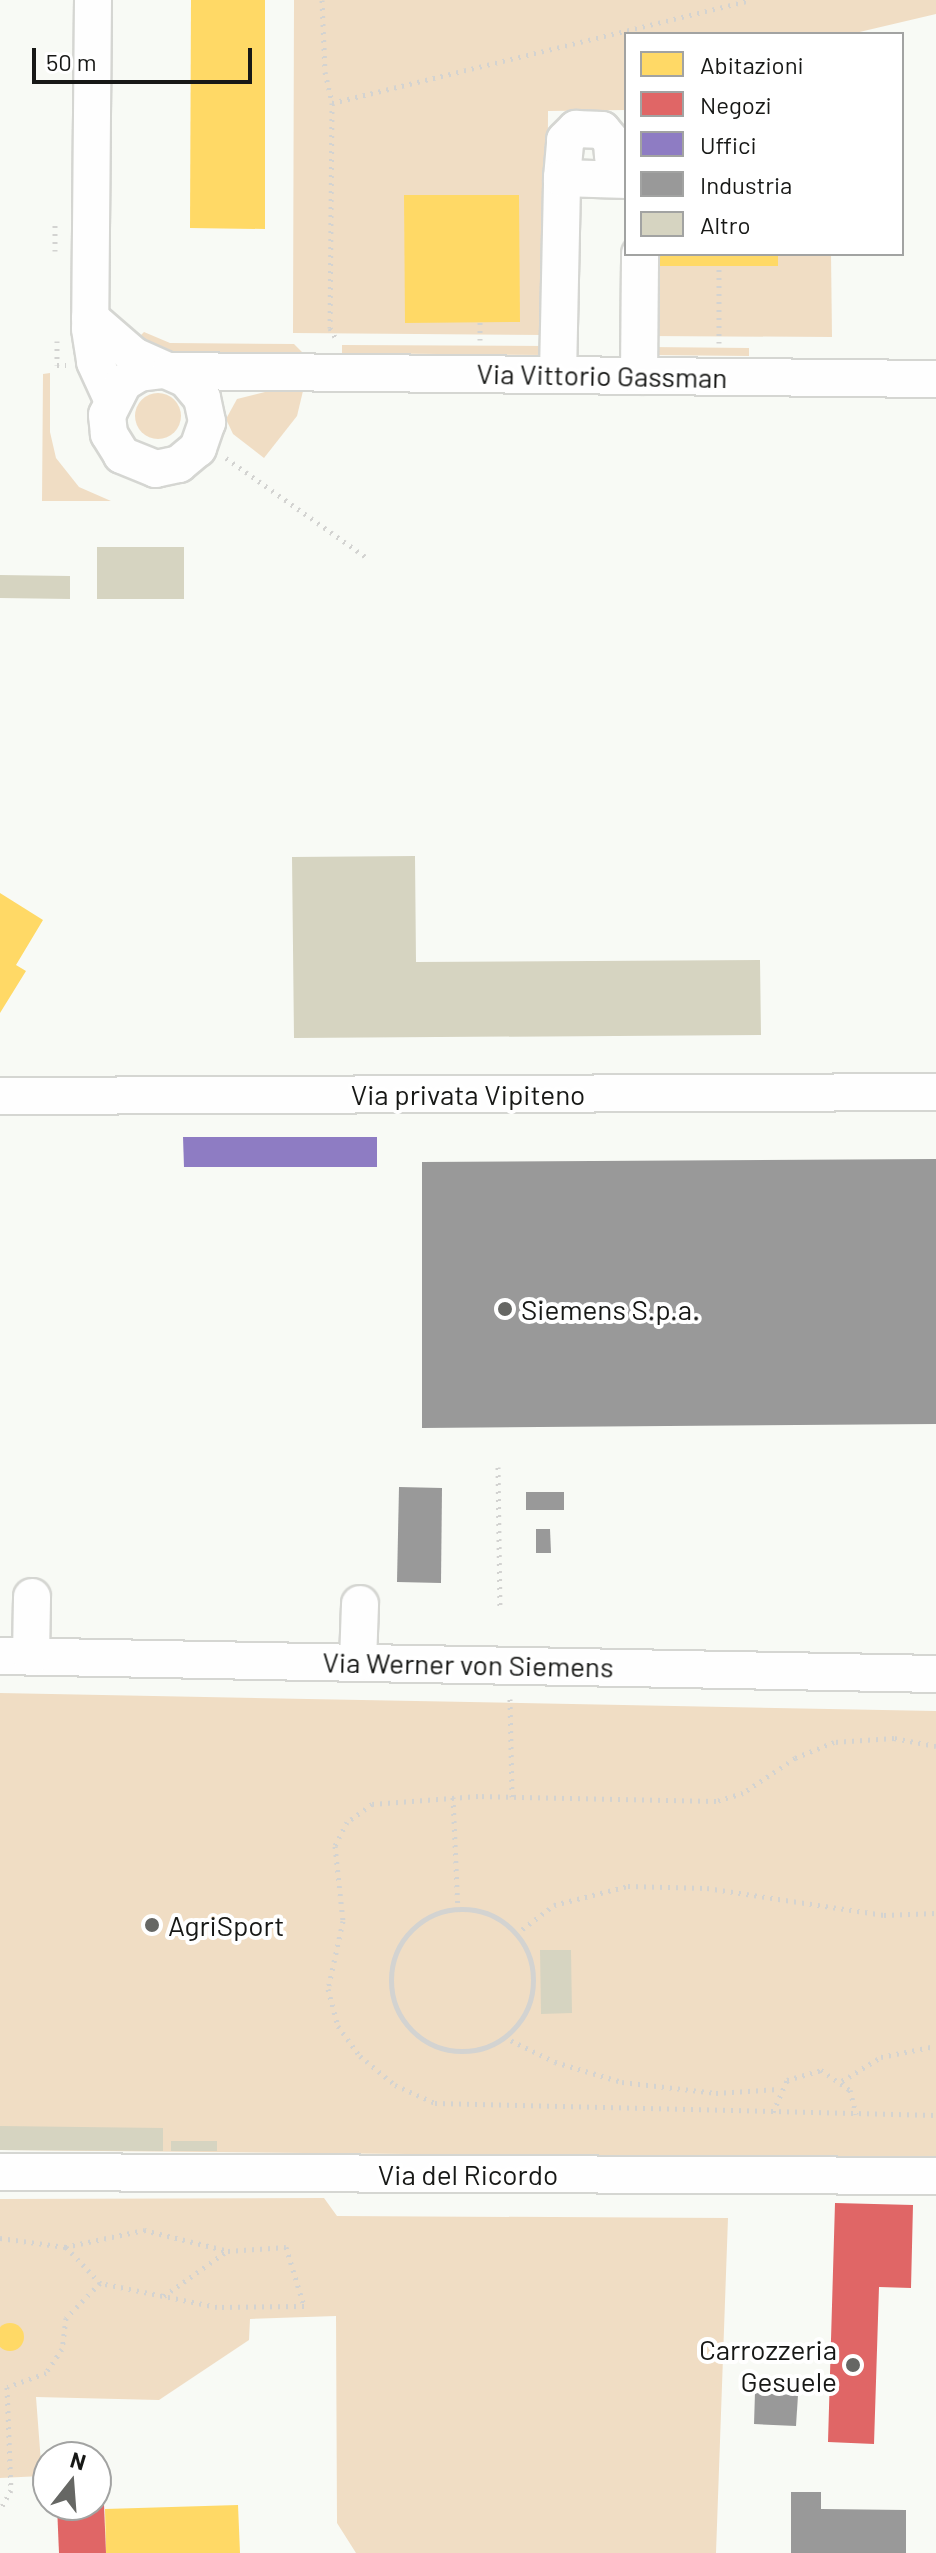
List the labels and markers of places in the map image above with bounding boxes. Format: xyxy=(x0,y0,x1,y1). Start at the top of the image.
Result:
place label: Siemens S.p.a. xyxy=(521,1292,700,1326)
marker: Siemens S.p.a. xyxy=(496,1300,514,1318)
place label: AgriSport xyxy=(168,1908,284,1942)
marker: AgriSport xyxy=(143,1916,161,1934)
place label: Carrozzeria Gesuele xyxy=(699,2332,837,2398)
marker: Carrozzeria Gesuele xyxy=(844,2356,862,2374)

